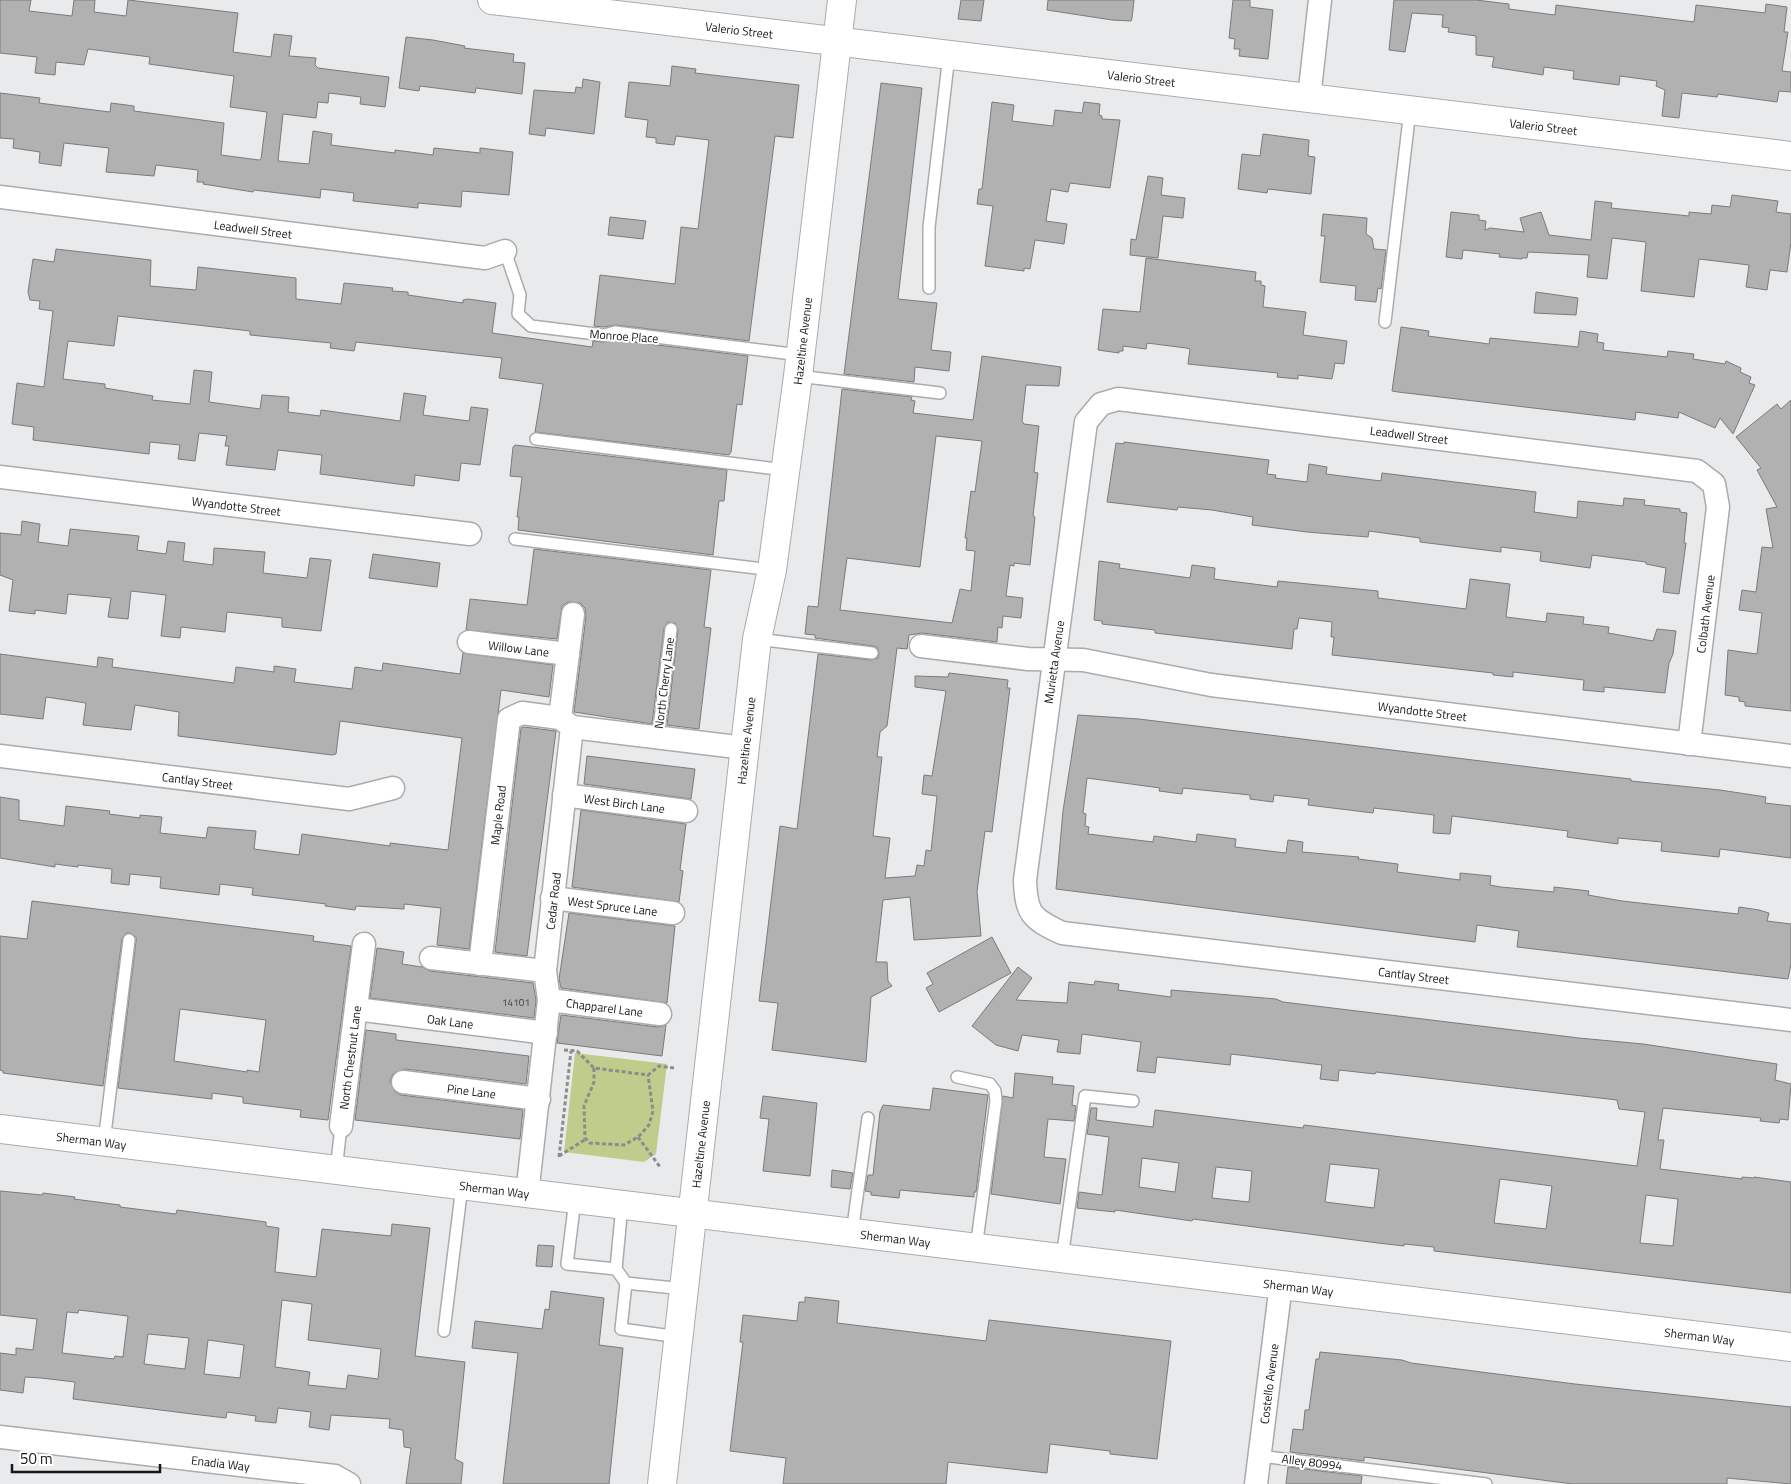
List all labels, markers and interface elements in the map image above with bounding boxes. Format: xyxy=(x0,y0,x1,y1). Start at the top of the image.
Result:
street label: Valerio Street xyxy=(704,16,775,43)
street label: Valerio Street xyxy=(1106,64,1177,92)
street label: Valerio Street xyxy=(1508,113,1579,140)
street label: Leadwell Street xyxy=(213,214,294,243)
street label: Hazeltine Avenue xyxy=(787,296,817,386)
street label: Monroe Place xyxy=(589,324,659,348)
street label: Leadwell Street xyxy=(1369,421,1450,449)
street label: Wyandotte Street xyxy=(191,491,283,521)
street label: Colbath Avenue xyxy=(1691,574,1719,654)
street label: Murietta Avenue xyxy=(1039,619,1069,705)
street label: Willow Lane xyxy=(487,635,550,661)
street label: North Cherry Lane xyxy=(649,636,679,730)
street label: Hazeltine Avenue xyxy=(731,696,760,785)
street label: Wyandotte Street xyxy=(1377,696,1469,726)
street label: Cantlay Street xyxy=(161,767,235,794)
street label: Maple Road xyxy=(485,784,511,846)
street label: West Birch Lane xyxy=(583,788,666,818)
street label: Cedar Road xyxy=(540,871,565,931)
street label: West Spruce Lane xyxy=(566,891,659,920)
street label: Cantlay Street xyxy=(1377,961,1451,989)
street label: Chapparel Lane xyxy=(565,993,644,1021)
house number: 14101 xyxy=(502,995,530,1010)
street label: North Chestnut Lane xyxy=(334,1004,366,1111)
street label: Oak Lane xyxy=(426,1009,475,1033)
street label: Pine Lane xyxy=(446,1078,497,1103)
street label: Hazeltine Avenue xyxy=(686,1099,715,1189)
street label: Sherman Way xyxy=(55,1126,128,1154)
street label: Sherman Way xyxy=(458,1175,531,1203)
street label: Sherman Way xyxy=(859,1224,932,1252)
street label: Sherman Way xyxy=(1262,1273,1335,1301)
street label: Sherman Way xyxy=(1663,1322,1736,1350)
street label: Costello Avenue xyxy=(1254,1343,1283,1425)
scale bar xyxy=(12,1442,160,1474)
text: 50 m xyxy=(20,1447,53,1470)
street label: Alley 80994 xyxy=(1281,1449,1344,1475)
street label: Enadia Way xyxy=(190,1450,251,1476)

